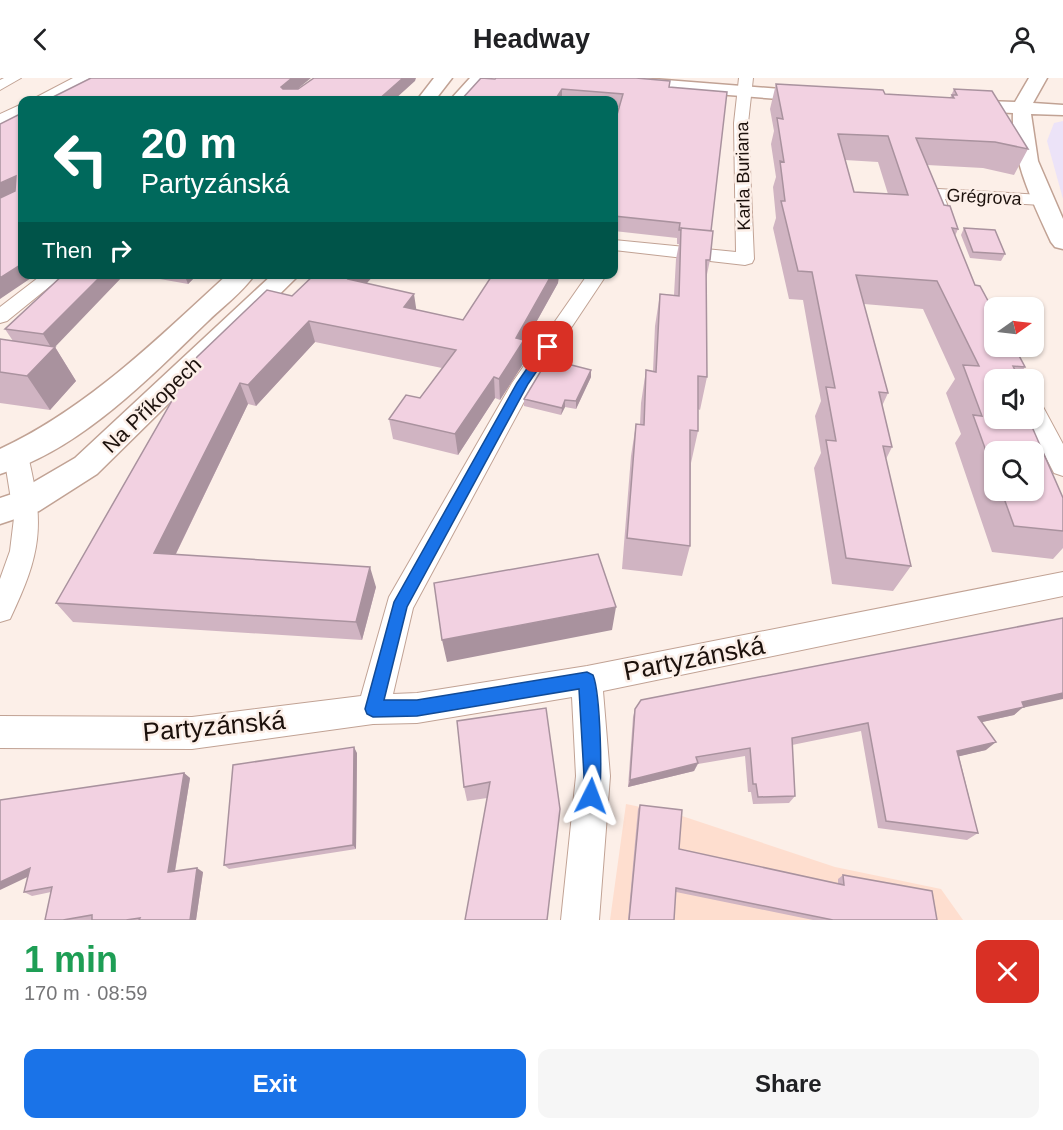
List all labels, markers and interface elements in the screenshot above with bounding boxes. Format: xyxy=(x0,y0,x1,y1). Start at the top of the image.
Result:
icon: back xyxy=(24,23,57,56)
icon: person xyxy=(1006,23,1039,56)
text: Headway xyxy=(473,24,590,54)
icon: left xyxy=(42,120,120,198)
text: 20 m xyxy=(141,120,237,167)
street label: Karla Buriana xyxy=(732,120,754,231)
text: Partyzánská xyxy=(141,169,290,199)
street label: Grégrova xyxy=(946,185,1023,209)
icon: right xyxy=(104,234,137,267)
text: Then xyxy=(42,238,92,263)
north arrow xyxy=(984,297,1044,357)
map controls xyxy=(984,297,1044,501)
pin xyxy=(522,321,573,372)
icon: arrive xyxy=(531,330,564,363)
street label: Na Příkopech xyxy=(98,352,205,457)
button: sound xyxy=(984,369,1044,429)
button: search xyxy=(984,441,1044,501)
street label: Partyzánská xyxy=(621,630,768,686)
street label: Partyzánská xyxy=(141,705,287,747)
position arrow xyxy=(559,764,623,828)
text: 1 min xyxy=(24,939,118,980)
button: close xyxy=(976,940,1039,1003)
text: 170 m · 08:59 xyxy=(24,982,147,1004)
button: Exit xyxy=(24,1049,526,1118)
button: Share xyxy=(538,1049,1039,1118)

